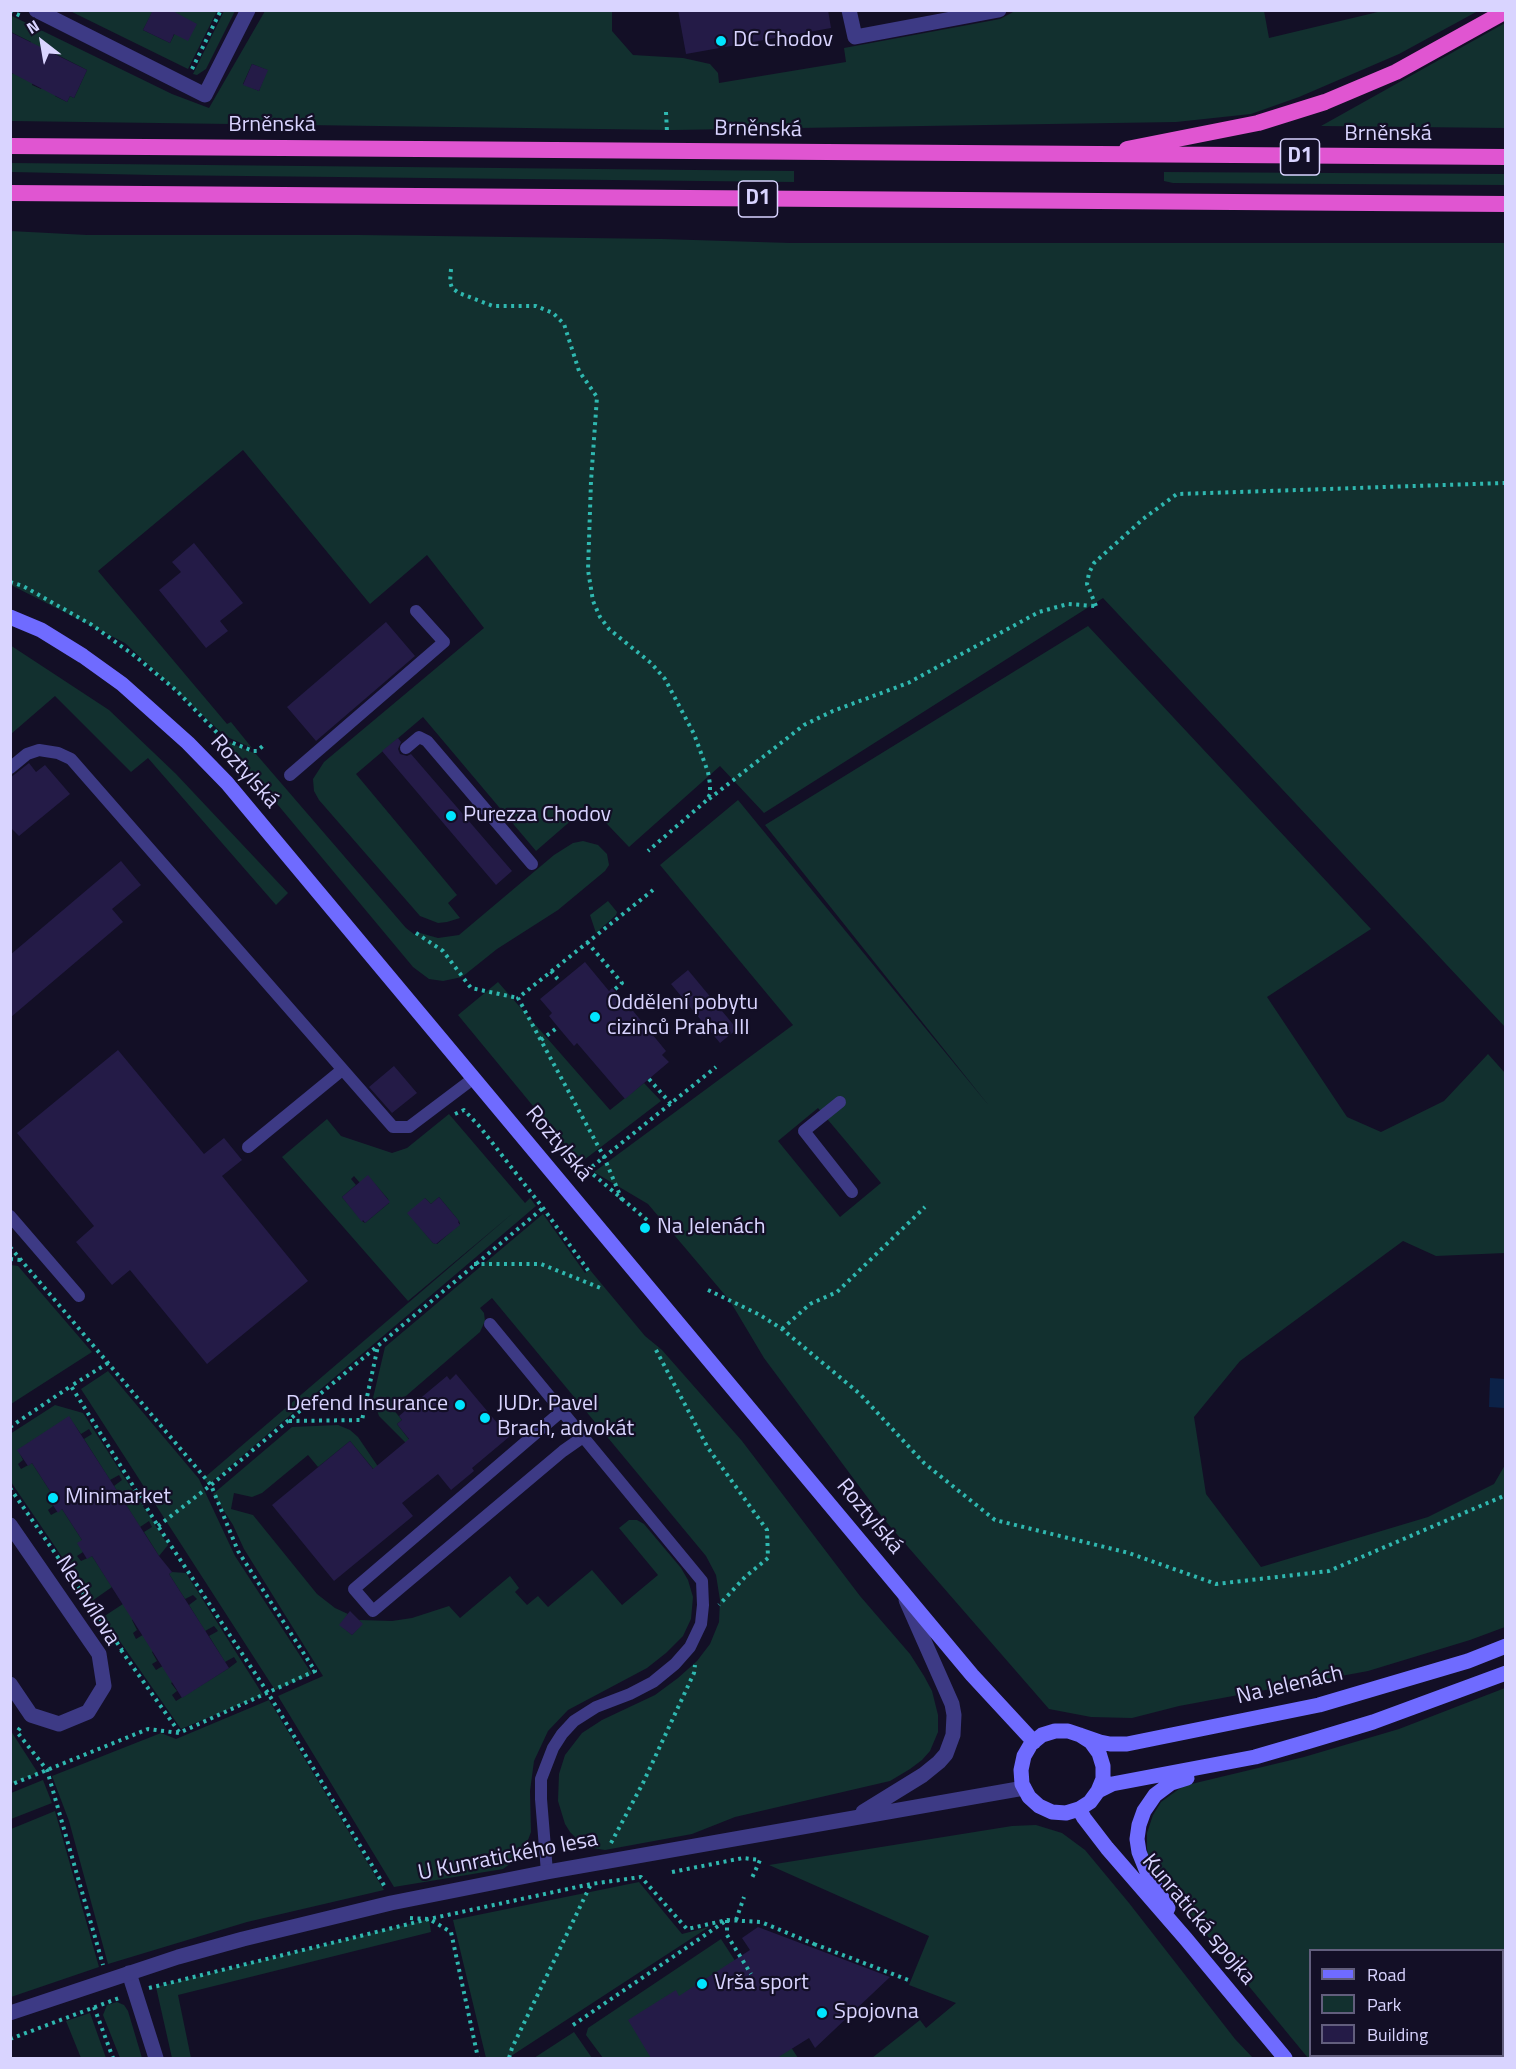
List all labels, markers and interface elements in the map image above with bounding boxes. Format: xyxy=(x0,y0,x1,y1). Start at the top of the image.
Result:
north arrow xyxy=(12,12,72,72)
text: N xyxy=(22,13,44,40)
place label: DC Chodov xyxy=(733,28,833,54)
marker: DC Chodov xyxy=(714,34,728,48)
street label: Brněnská xyxy=(228,113,316,139)
street label: Brněnská xyxy=(714,116,802,144)
street label: Brněnská xyxy=(1344,122,1432,148)
road number: D1 xyxy=(1280,139,1320,175)
road number: D1 xyxy=(738,181,777,217)
street label: Roztylská xyxy=(204,730,284,814)
place label: Purezza Chodov xyxy=(463,803,611,829)
marker: Purezza Chodov xyxy=(444,809,458,823)
place label: Oddělení pobytu cizinců Praha III xyxy=(607,991,758,1042)
marker: Oddělení pobytu cizinců Praha III xyxy=(588,1010,602,1024)
street label: Roztylská xyxy=(519,1101,597,1187)
place label: Na Jelenách xyxy=(657,1215,766,1241)
marker: Na Jelenách xyxy=(638,1221,652,1235)
place label: Defend Insurance xyxy=(286,1392,448,1418)
place label: JUDr. Pavel Brach, advokát xyxy=(497,1392,634,1444)
marker: Defend Insurance xyxy=(453,1398,467,1412)
marker: JUDr. Pavel Brach, advokát xyxy=(478,1411,492,1425)
street label: Roztylská xyxy=(830,1474,908,1560)
place label: Minimarket xyxy=(65,1485,171,1511)
marker: Minimarket xyxy=(46,1491,60,1505)
street label: Nechvílova xyxy=(49,1551,125,1651)
street label: Na Jelenách xyxy=(1234,1661,1346,1711)
street label: U Kunratického lesa xyxy=(416,1827,600,1887)
street label: Kunratická spojka xyxy=(1136,1849,1260,1991)
legend xyxy=(1309,1949,1504,2057)
text: Road xyxy=(1367,1961,1406,1988)
place label: Vrša sport xyxy=(714,1971,809,1997)
marker: Vrša sport xyxy=(695,1977,709,1991)
text: Park xyxy=(1367,1991,1401,2018)
place label: Spojovna xyxy=(834,2000,919,2026)
marker: Spojovna xyxy=(815,2006,829,2020)
text: Building xyxy=(1367,2021,1428,2048)

